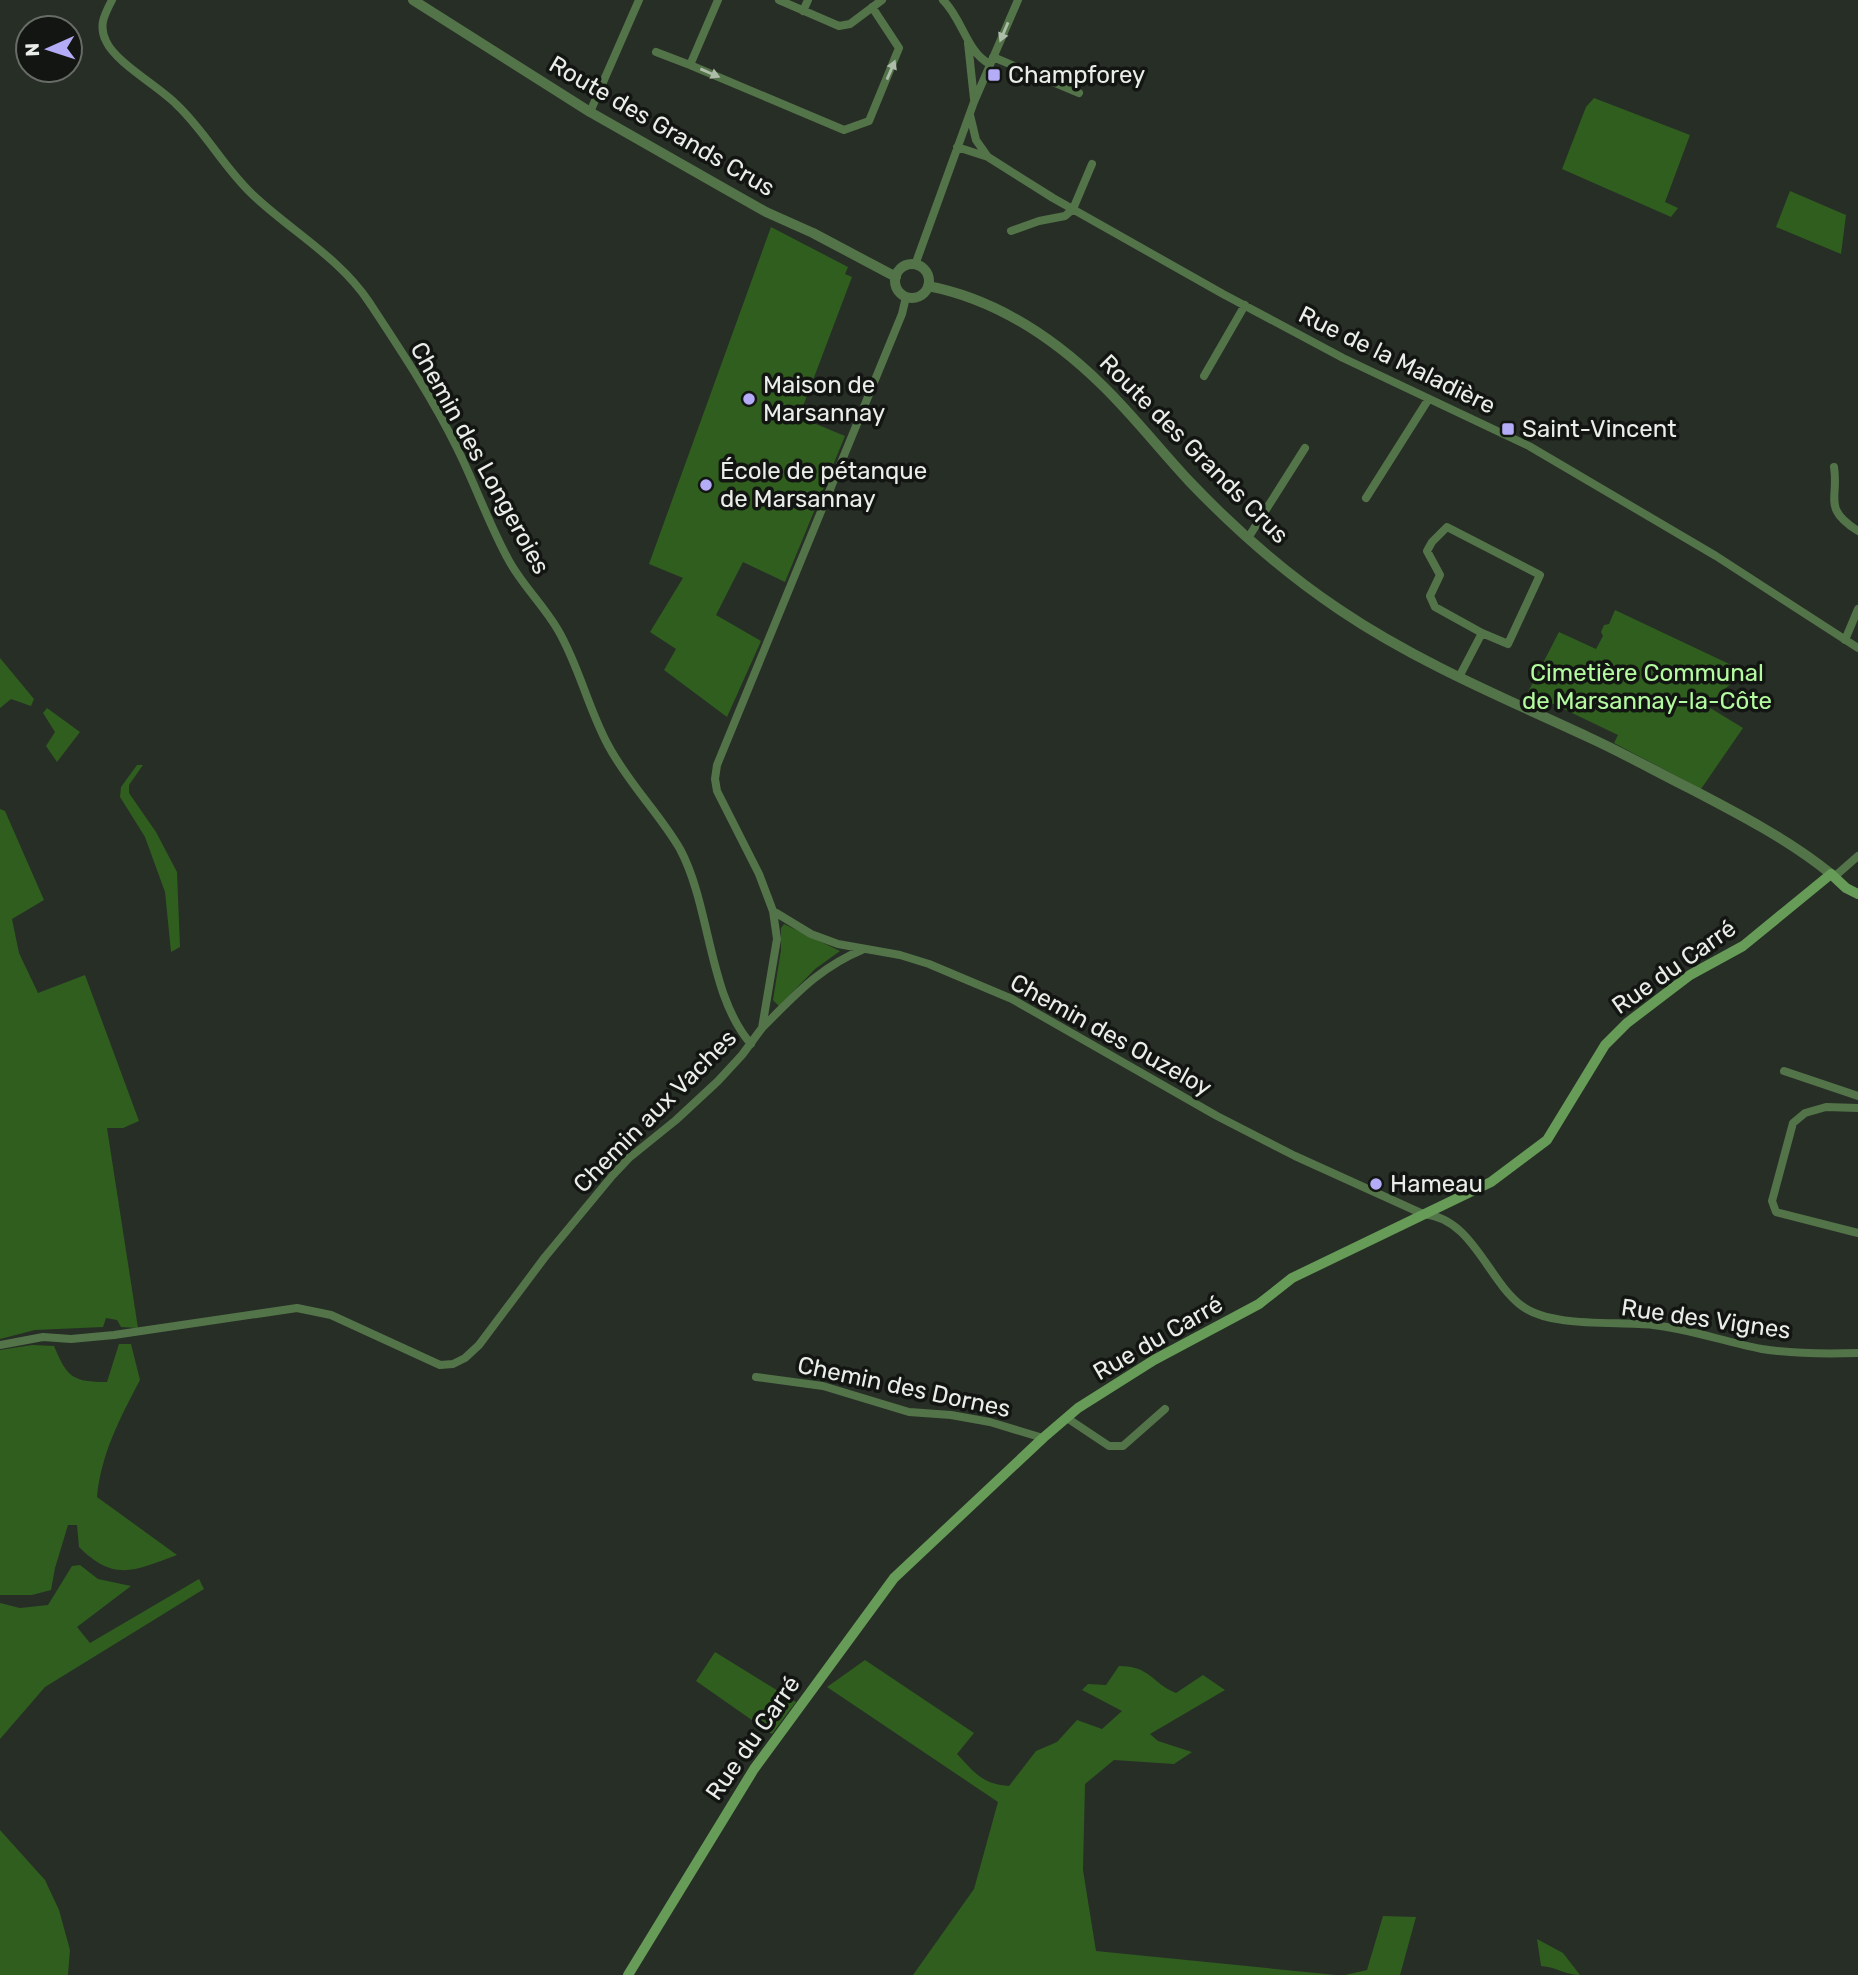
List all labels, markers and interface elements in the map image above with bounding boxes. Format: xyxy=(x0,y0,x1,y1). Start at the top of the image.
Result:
north arrow xyxy=(14,14,84,84)
one-way arrow xyxy=(998,22,1010,42)
text: N xyxy=(21,42,44,57)
street label: Route des Grands Crus xyxy=(544,50,780,202)
one-way arrow xyxy=(886,60,897,81)
place label: Champforey xyxy=(1008,61,1145,89)
marker: Champforey xyxy=(986,67,1002,83)
one-way arrow xyxy=(700,68,721,79)
street label: Rue de la Maladière xyxy=(1294,300,1500,420)
street label: Chemin des Longeroies xyxy=(404,337,556,579)
street label: Route des Grands Crus xyxy=(1094,349,1294,549)
place label: Maison de Marsannay xyxy=(763,371,885,427)
marker: Maison de Marsannay xyxy=(741,391,757,407)
place label: Saint-Vincent xyxy=(1522,415,1677,443)
marker: Saint-Vincent xyxy=(1500,421,1516,437)
place label: École de pétanque de Marsannay xyxy=(720,457,927,513)
marker: École de pétanque de Marsannay xyxy=(698,477,714,493)
park label: Cimetière Communal de Marsannay-la-Côte xyxy=(1522,659,1772,715)
street label: Rue du Carré xyxy=(1607,914,1741,1020)
street label: Chemin des Ouzeloy xyxy=(1005,968,1217,1102)
street label: Chemin aux Vaches xyxy=(568,1024,742,1198)
place label: Hameau xyxy=(1390,1170,1483,1198)
marker: Hameau xyxy=(1368,1176,1384,1192)
street label: Rue du Carré xyxy=(1088,1290,1228,1386)
street label: Rue des Vignes xyxy=(1620,1293,1792,1345)
street label: Chemin des Dornes xyxy=(795,1351,1013,1423)
street label: Rue du Carré xyxy=(700,1671,806,1805)

